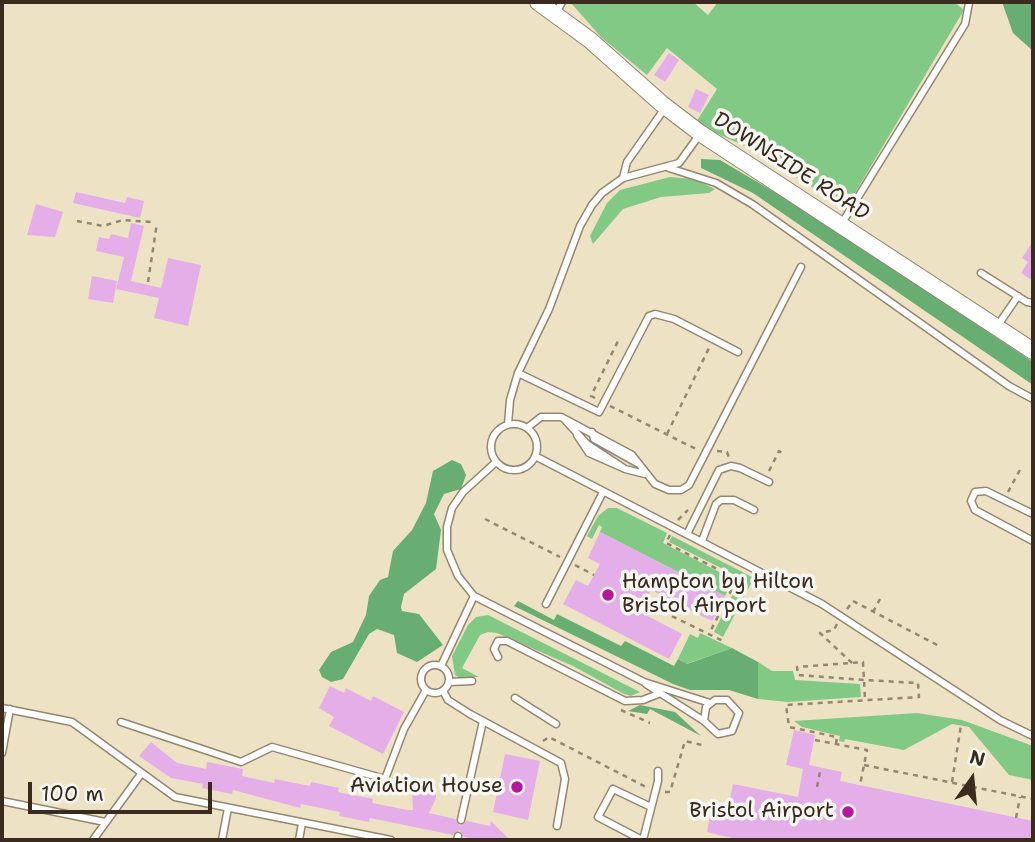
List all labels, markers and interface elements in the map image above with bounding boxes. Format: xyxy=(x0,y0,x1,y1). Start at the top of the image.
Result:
street label: DOWNSIDE ROAD xyxy=(708,107,874,227)
place label: Hampton by Hilton Bristol Airport xyxy=(622,570,814,620)
marker: Hampton by Hilton Bristol Airport xyxy=(600,587,616,603)
north arrow xyxy=(937,744,1007,814)
text: N xyxy=(967,744,988,772)
scale bar xyxy=(32,768,215,812)
place label: Aviation House xyxy=(350,774,503,800)
marker: Aviation House xyxy=(509,779,525,795)
text: 100 m xyxy=(41,780,104,808)
place label: Bristol Airport xyxy=(689,799,834,825)
marker: Bristol Airport xyxy=(840,804,856,820)

